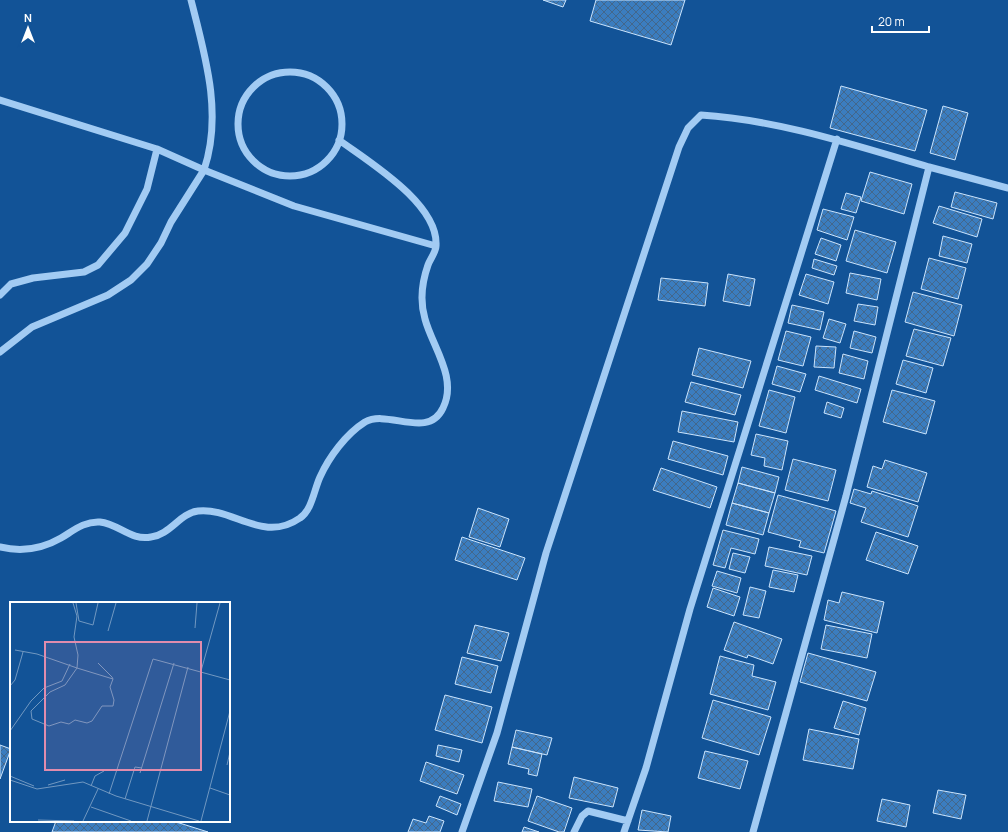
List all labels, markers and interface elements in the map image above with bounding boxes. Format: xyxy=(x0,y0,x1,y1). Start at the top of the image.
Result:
north arrow xyxy=(8,8,48,48)
scale bar xyxy=(872,8,929,34)
text: N xyxy=(24,10,32,25)
text: 20 m xyxy=(878,13,905,30)
inset map xyxy=(10,602,230,822)

